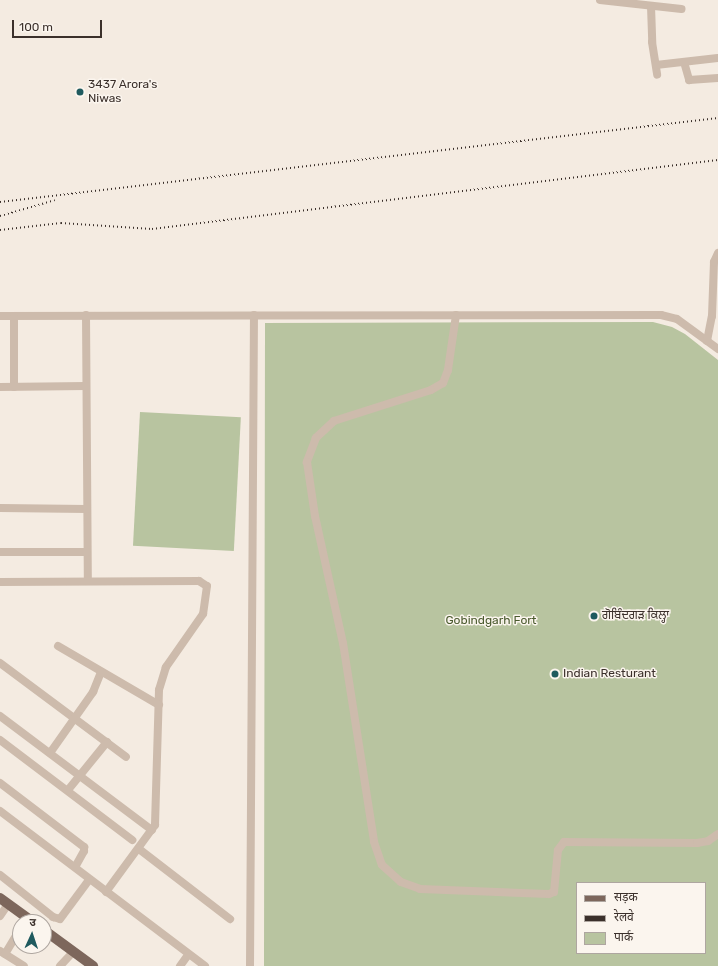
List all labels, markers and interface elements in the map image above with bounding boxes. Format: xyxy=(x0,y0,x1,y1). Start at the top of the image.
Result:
scale bar xyxy=(14,12,104,38)
text: 100 m xyxy=(19,20,53,34)
place label: 3437 Arora's Niwas xyxy=(88,78,158,106)
marker: 3437 Arora's Niwas xyxy=(75,87,85,97)
place label: ਗੋਬਿੰਦਗੜ ਕਿਲ੍ਹਾ xyxy=(602,609,669,623)
marker: ਗੋਬਿੰਦਗੜ ਕਿਲ੍ਹਾ xyxy=(589,611,599,621)
park label: Gobindgarh Fort xyxy=(445,614,537,628)
place label: Indian Resturant xyxy=(563,667,656,681)
marker: Indian Resturant xyxy=(550,669,560,679)
legend xyxy=(576,882,706,954)
text: सड़क xyxy=(614,890,638,904)
text: रेलवे xyxy=(614,910,634,924)
north arrow xyxy=(12,914,52,954)
text: उ xyxy=(29,916,36,929)
text: पार्क xyxy=(614,930,633,944)

